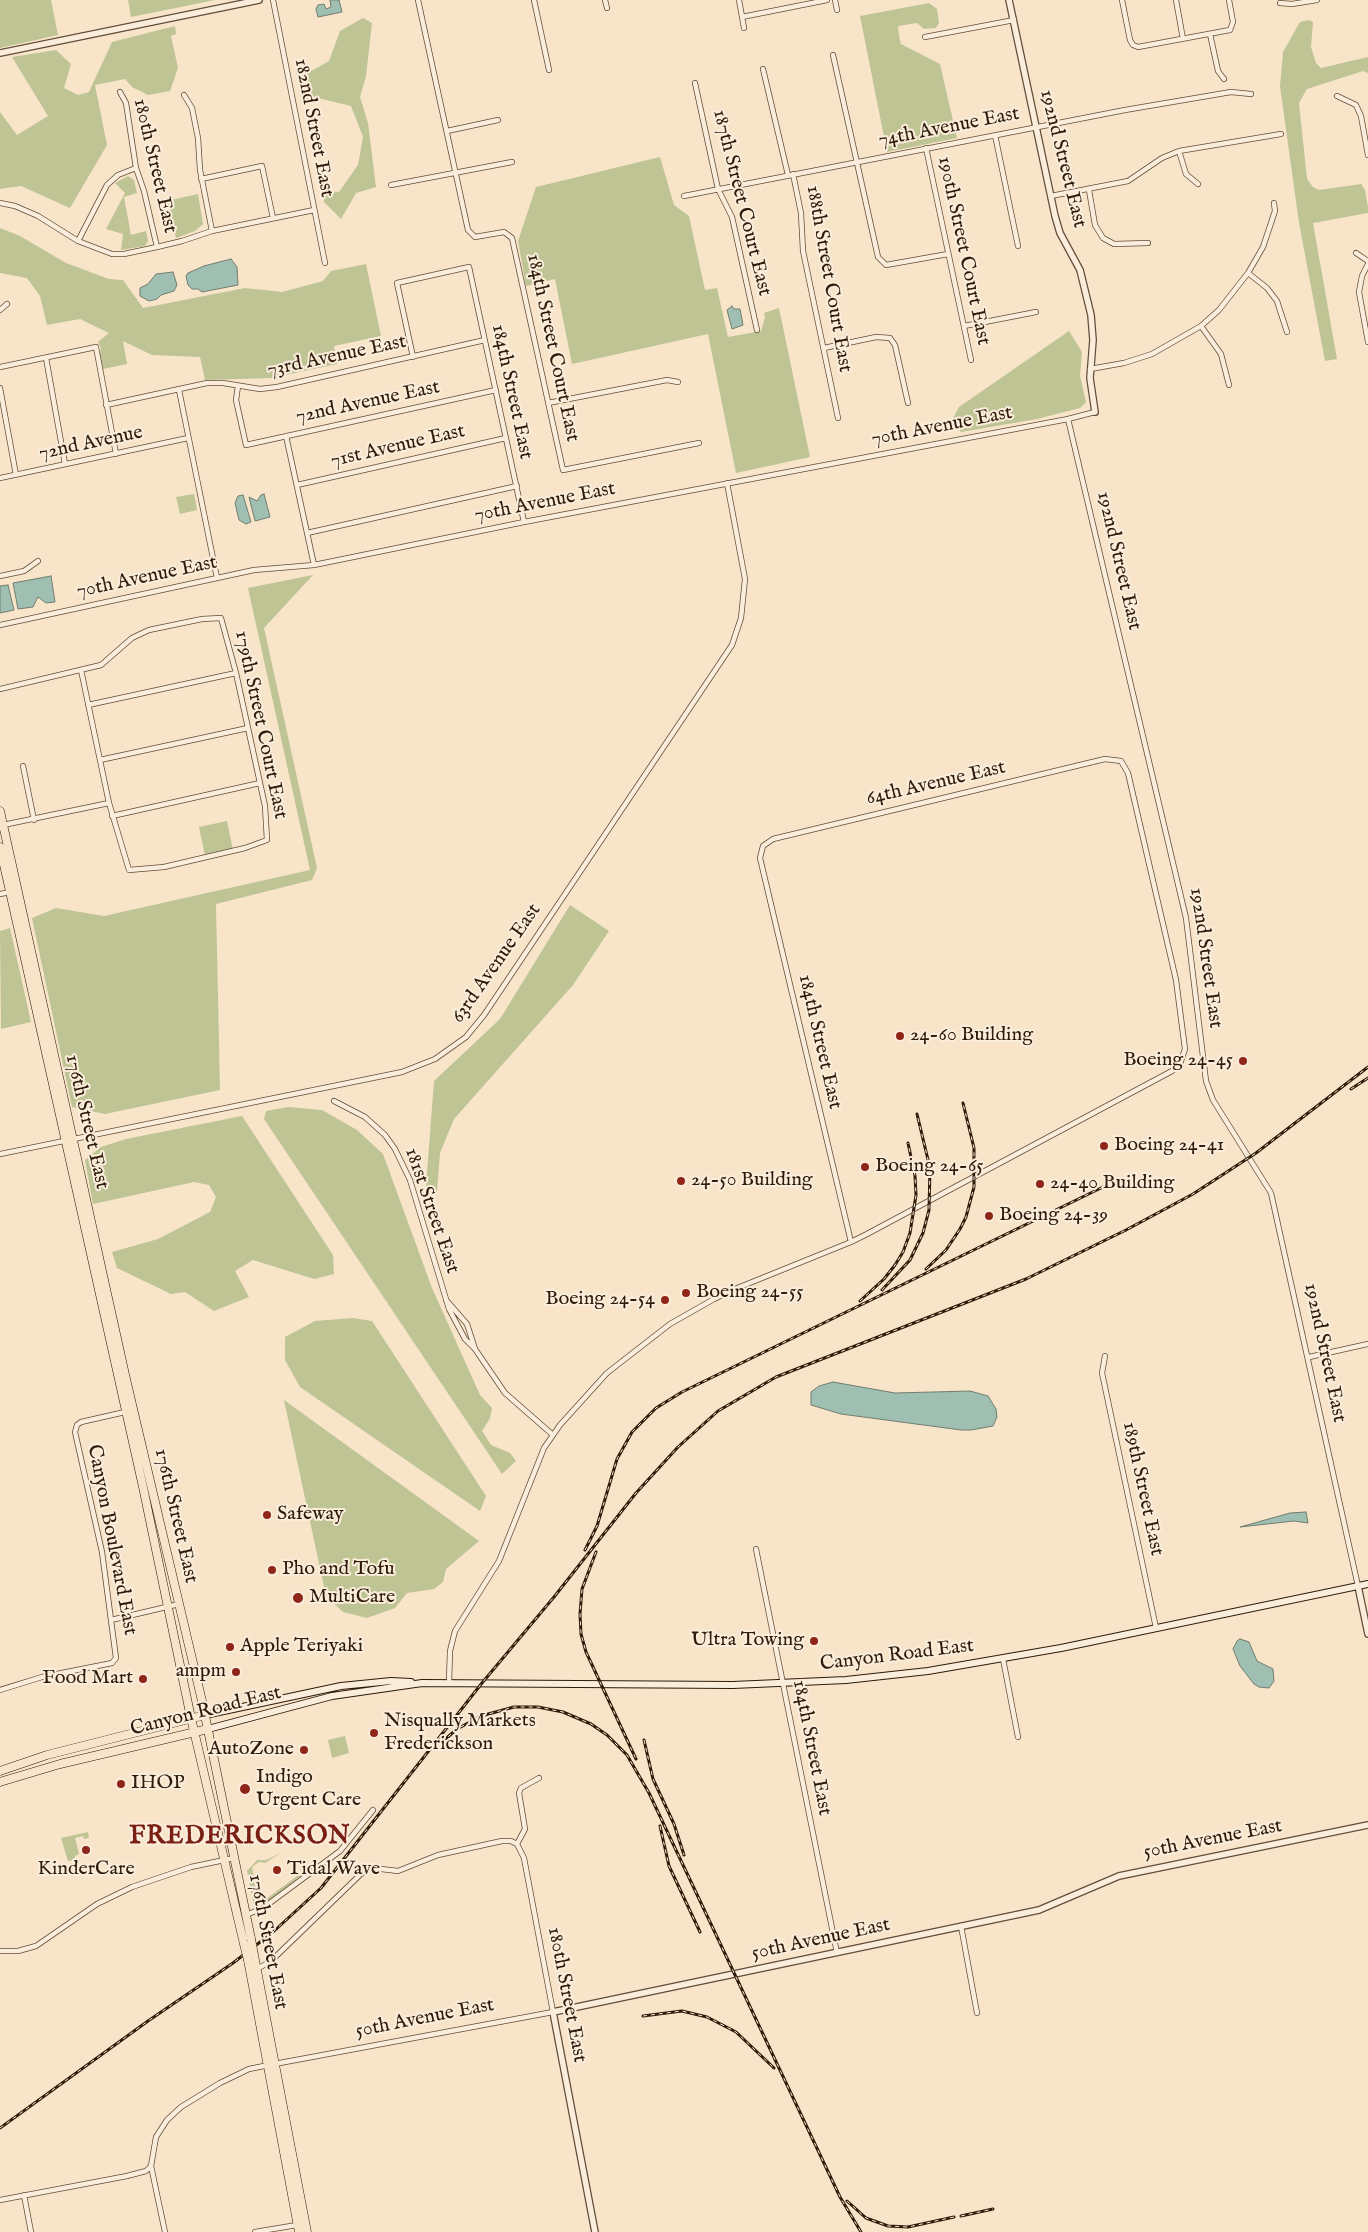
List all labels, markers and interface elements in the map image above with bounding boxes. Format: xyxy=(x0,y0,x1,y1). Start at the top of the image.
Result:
street label: 182nd Street East xyxy=(288,57,338,199)
street label: 192nd Street East xyxy=(1033,87,1091,231)
street label: 180th Street East xyxy=(127,96,181,236)
street label: 74th Avenue East xyxy=(877,103,1021,153)
street label: 187th Street Court East xyxy=(706,107,776,299)
street label: 190th Street Court East xyxy=(931,154,995,348)
street label: 188th Street Court East xyxy=(800,184,856,374)
street label: 184th Street Court East xyxy=(520,252,584,444)
street label: 184th Street East xyxy=(485,322,537,462)
street label: 73rd Avenue East xyxy=(266,331,408,383)
street label: 72nd Avenue East xyxy=(294,376,442,430)
street label: 70th Avenue East xyxy=(870,402,1014,452)
street label: 71st Avenue East xyxy=(329,420,467,474)
street label: 72nd Avenue xyxy=(37,421,145,467)
street label: 70th Avenue East xyxy=(473,478,617,528)
street label: 192nd Street East xyxy=(1090,489,1146,633)
street label: 70th Avenue East xyxy=(75,551,219,605)
street label: 179th Street Court East xyxy=(228,629,292,821)
street label: 64th Avenue East xyxy=(864,756,1008,812)
street label: 192nd Street East xyxy=(1183,886,1227,1030)
street label: 63rd Avenue East xyxy=(447,900,547,1028)
street label: 184th Street East xyxy=(792,972,846,1112)
place label: 24-60 Building xyxy=(910,1024,1033,1048)
marker: 24-60 Building xyxy=(894,1030,906,1042)
place label: Boeing 24-45 xyxy=(1123,1049,1233,1073)
street label: 176th Street East xyxy=(59,1052,113,1192)
marker: Boeing 24-45 xyxy=(1237,1055,1249,1067)
place label: Boeing 24-41 xyxy=(1114,1134,1224,1158)
marker: Boeing 24-41 xyxy=(1098,1140,1110,1152)
street label: 181st Street East xyxy=(398,1145,464,1277)
place label: Boeing 24-65 xyxy=(875,1155,984,1179)
marker: Boeing 24-65 xyxy=(859,1161,871,1173)
place label: 24-50 Building xyxy=(691,1169,813,1193)
place label: 24-40 Building xyxy=(1050,1172,1174,1196)
marker: 24-50 Building xyxy=(675,1175,687,1187)
marker: 24-40 Building xyxy=(1034,1178,1046,1190)
place label: Boeing 24-39 xyxy=(999,1204,1108,1228)
marker: Boeing 24-39 xyxy=(983,1210,995,1222)
place label: Boeing 24-55 xyxy=(696,1281,803,1305)
street label: 192nd Street East xyxy=(1298,1281,1350,1425)
marker: Boeing 24-55 xyxy=(680,1287,692,1299)
place label: Boeing 24-54 xyxy=(545,1288,655,1312)
marker: Boeing 24-54 xyxy=(659,1294,671,1306)
street label: 189th Street East xyxy=(1116,1420,1168,1558)
street label: Canyon Boulevard East xyxy=(81,1443,141,1637)
street label: 176th Street East xyxy=(148,1446,202,1586)
place label: Safeway xyxy=(277,1503,344,1527)
marker: Safeway xyxy=(261,1509,273,1521)
place label: Pho and Tofu xyxy=(282,1558,395,1582)
marker: Pho and Tofu xyxy=(266,1564,278,1576)
place label: MultiCare xyxy=(309,1586,395,1610)
marker: MultiCare xyxy=(291,1591,305,1605)
place label: Ultra Towing xyxy=(691,1629,804,1653)
place label: Apple Teriyaki xyxy=(240,1635,363,1659)
marker: Ultra Towing xyxy=(808,1635,820,1647)
street label: Canyon Road East xyxy=(819,1635,975,1677)
marker: Apple Teriyaki xyxy=(224,1641,236,1653)
place label: ampm xyxy=(176,1660,226,1684)
marker: ampm xyxy=(230,1666,242,1678)
place label: Food Mart xyxy=(42,1667,133,1691)
marker: Food Mart xyxy=(137,1673,149,1685)
street label: 184th Street East xyxy=(786,1678,836,1818)
street label: Canyon Road East xyxy=(128,1682,284,1742)
place label: Nisqually Markets Frederickson xyxy=(384,1710,536,1757)
marker: Nisqually Markets Frederickson xyxy=(368,1727,380,1739)
place label: AutoZone xyxy=(208,1738,294,1762)
marker: AutoZone xyxy=(298,1744,310,1756)
place label: Indigo Urgent Care xyxy=(256,1766,361,1813)
place label: IHOP xyxy=(131,1772,185,1796)
marker: IHOP xyxy=(115,1778,127,1790)
marker: Indigo Urgent Care xyxy=(238,1782,252,1796)
street label: 50th Avenue East xyxy=(1142,1815,1284,1865)
district label: FREDERICKSON xyxy=(128,1823,352,1853)
marker: KinderCare xyxy=(80,1844,92,1856)
place label: KinderCare xyxy=(37,1858,135,1882)
place label: Tidal Wave xyxy=(287,1858,380,1882)
marker: Tidal Wave xyxy=(271,1864,283,1876)
street label: 176th Street East xyxy=(242,1872,292,2012)
street label: 50th Avenue East xyxy=(750,1914,892,1966)
street label: 180th Street East xyxy=(541,1925,591,2065)
street label: 50th Avenue East xyxy=(354,1994,496,2044)

